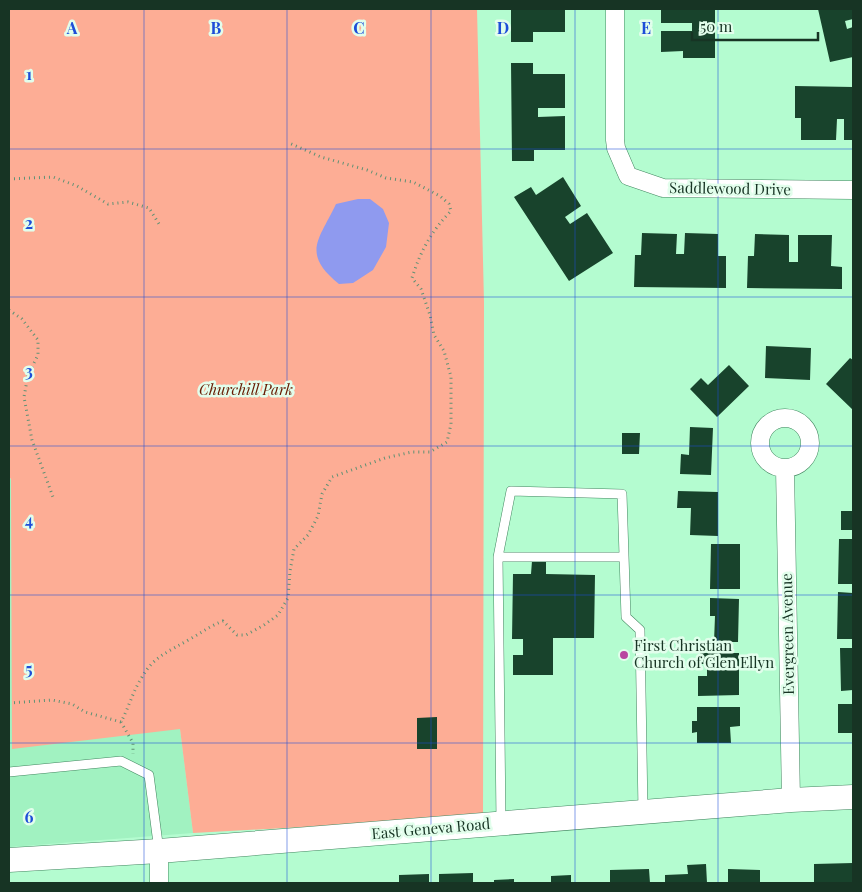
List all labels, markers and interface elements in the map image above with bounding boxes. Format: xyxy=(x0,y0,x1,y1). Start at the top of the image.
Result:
scale bar xyxy=(692,10,818,42)
text: 50 m xyxy=(700,16,733,36)
text: A xyxy=(66,17,78,38)
text: B xyxy=(211,17,222,38)
text: C xyxy=(353,17,365,38)
text: D xyxy=(497,17,509,38)
text: E xyxy=(641,17,651,38)
text: 1 xyxy=(26,63,32,84)
street label: Saddlewood Drive xyxy=(669,177,791,199)
text: 2 xyxy=(25,212,33,233)
text: 3 xyxy=(25,360,33,381)
park label: Churchill Park xyxy=(199,379,293,399)
text: 4 xyxy=(25,509,33,530)
street label: Evergreen Avenue xyxy=(776,573,798,695)
place label: First Christian Church of Glen Ellyn xyxy=(634,635,774,672)
marker: First Christian Church of Glen Ellyn xyxy=(618,649,630,661)
text: 5 xyxy=(25,658,33,679)
text: 6 xyxy=(25,806,34,827)
street label: East Geneva Road xyxy=(371,813,491,843)

